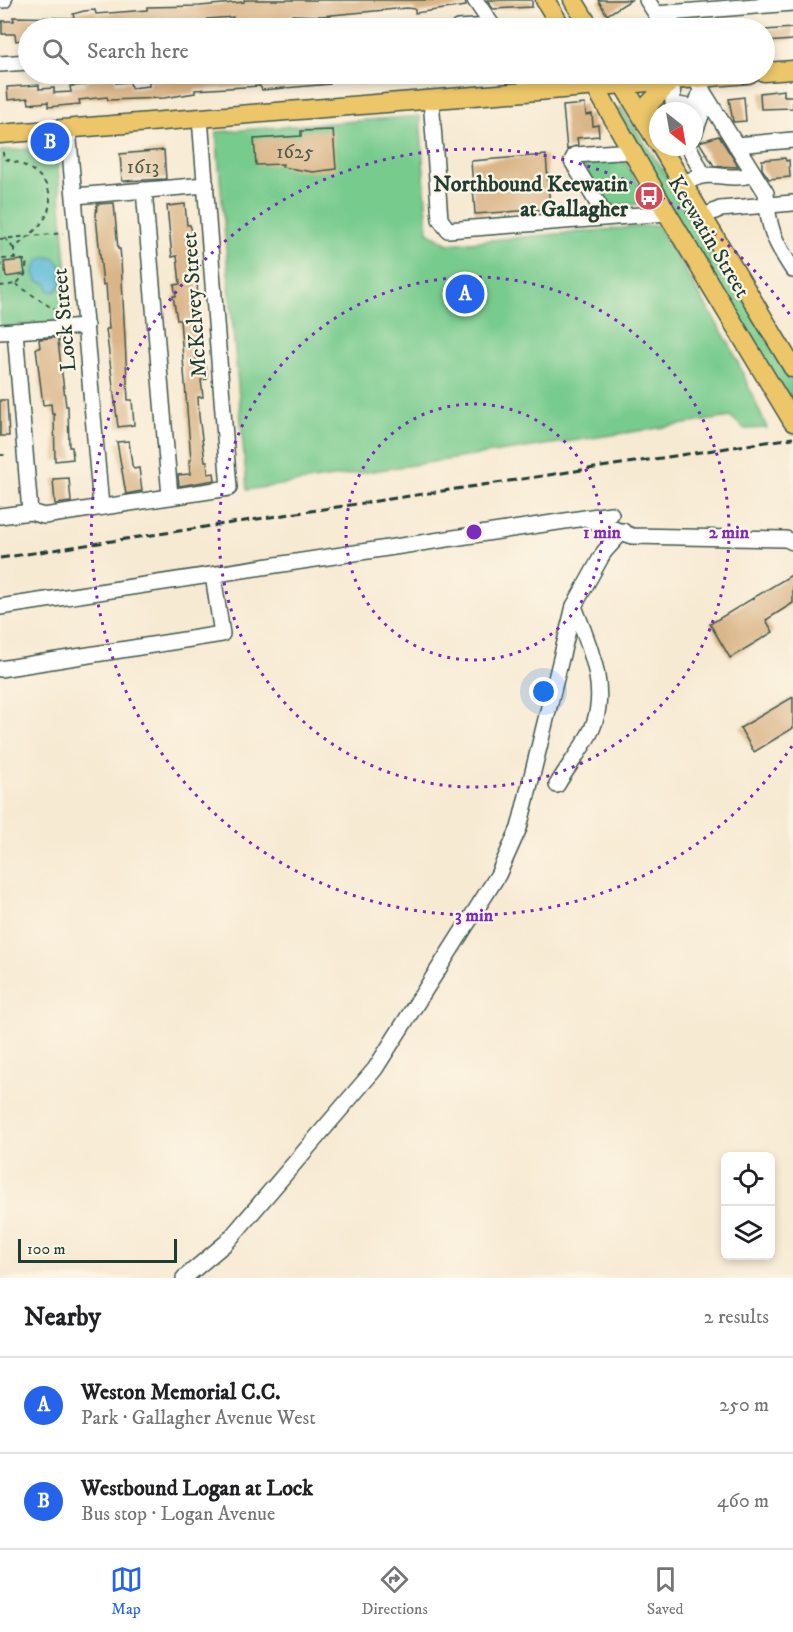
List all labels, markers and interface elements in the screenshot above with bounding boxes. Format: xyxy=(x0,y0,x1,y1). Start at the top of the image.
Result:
search box xyxy=(18,18,775,84)
icon: search xyxy=(39,35,72,68)
text: Search here xyxy=(87,38,189,65)
north arrow xyxy=(649,102,703,156)
pin: B xyxy=(31,120,70,164)
house number: 1625 xyxy=(276,140,314,165)
house number: 1613 xyxy=(127,155,159,180)
place label: Northbound Keewatin at Gallagher xyxy=(433,171,629,223)
street label: Keewatin Street xyxy=(662,171,756,303)
bus stop icon: Northbound Keewatin at Gallagher xyxy=(633,180,665,212)
street label: McKelvey Street xyxy=(176,231,213,379)
street label: Lock Street xyxy=(47,267,82,373)
pin: A xyxy=(446,272,484,316)
centre of rings xyxy=(464,522,484,542)
text: 1 min xyxy=(583,522,622,544)
text: 2 min xyxy=(709,522,750,544)
your location xyxy=(529,677,558,706)
text: 3 min xyxy=(455,905,494,927)
map controls xyxy=(721,1152,775,1260)
button: locate xyxy=(721,1152,775,1206)
button: layers xyxy=(721,1206,775,1260)
scale bar xyxy=(18,1236,177,1264)
text: 100 m xyxy=(27,1239,66,1259)
text: Nearby xyxy=(24,1301,101,1334)
text: 2 results xyxy=(704,1305,769,1330)
text: Weston Memorial C.C. xyxy=(81,1379,280,1406)
text: A xyxy=(37,1393,50,1418)
text: 250 m xyxy=(719,1393,769,1418)
text: Park · Gallagher Avenue West xyxy=(81,1406,316,1431)
text: Westbound Logan at Lock xyxy=(81,1475,313,1502)
text: B xyxy=(37,1489,50,1514)
text: 460 m xyxy=(717,1489,769,1514)
text: Bus stop · Logan Avenue xyxy=(81,1502,275,1527)
tab: Map xyxy=(110,1563,143,1619)
tab: Directions xyxy=(362,1563,428,1619)
tab: Saved xyxy=(647,1563,684,1619)

